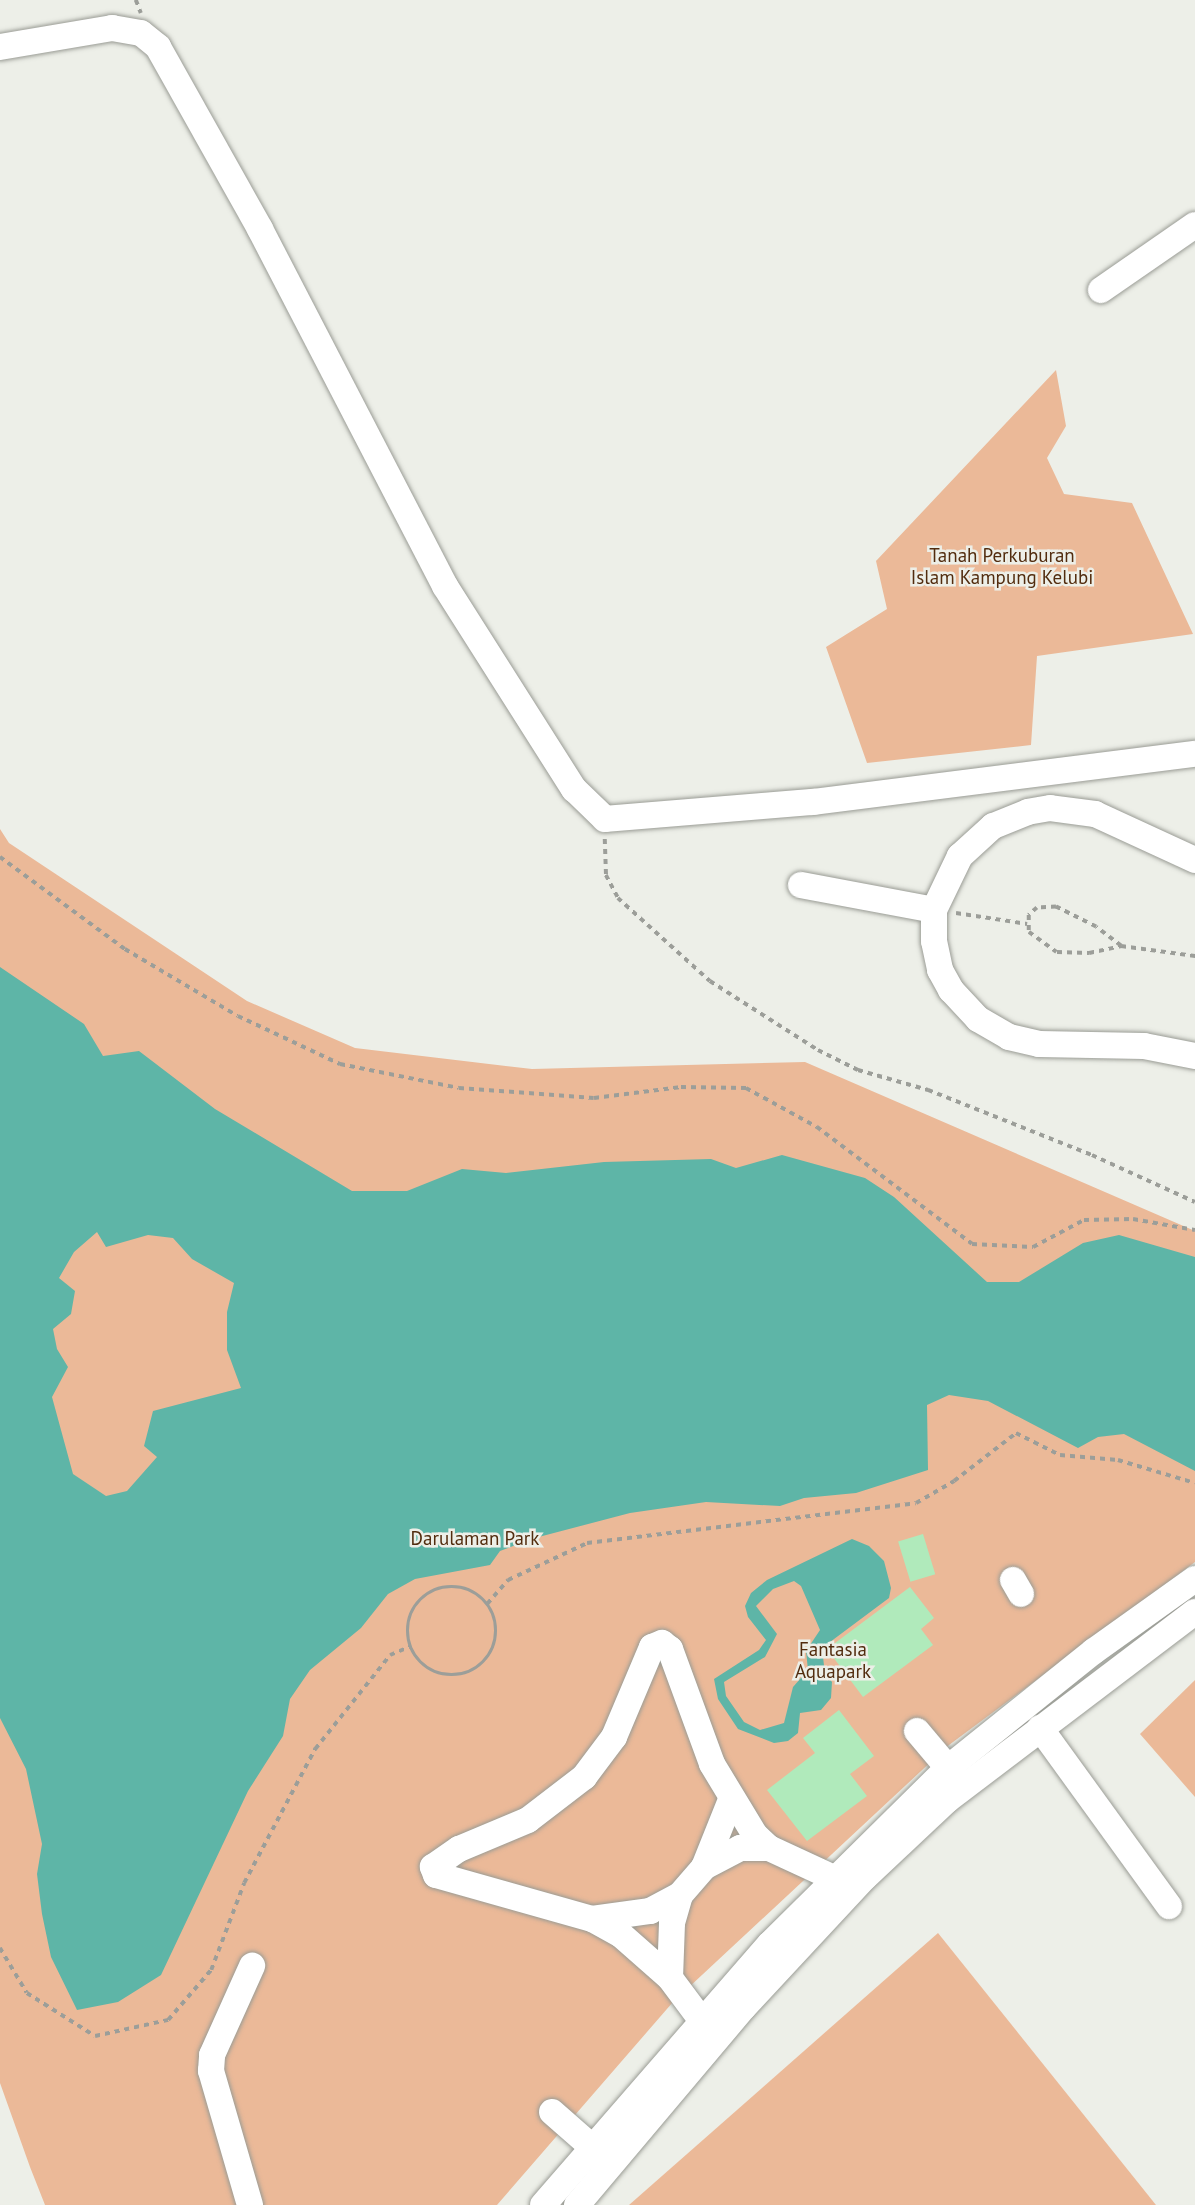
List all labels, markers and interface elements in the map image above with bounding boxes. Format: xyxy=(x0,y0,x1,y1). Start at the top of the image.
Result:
park label: Tanah Perkuburan Islam Kampung Kelubi xyxy=(911,545,1093,589)
park label: Darulaman Park xyxy=(411,1528,539,1550)
park label: Fantasia Aquapark xyxy=(795,1639,871,1683)

